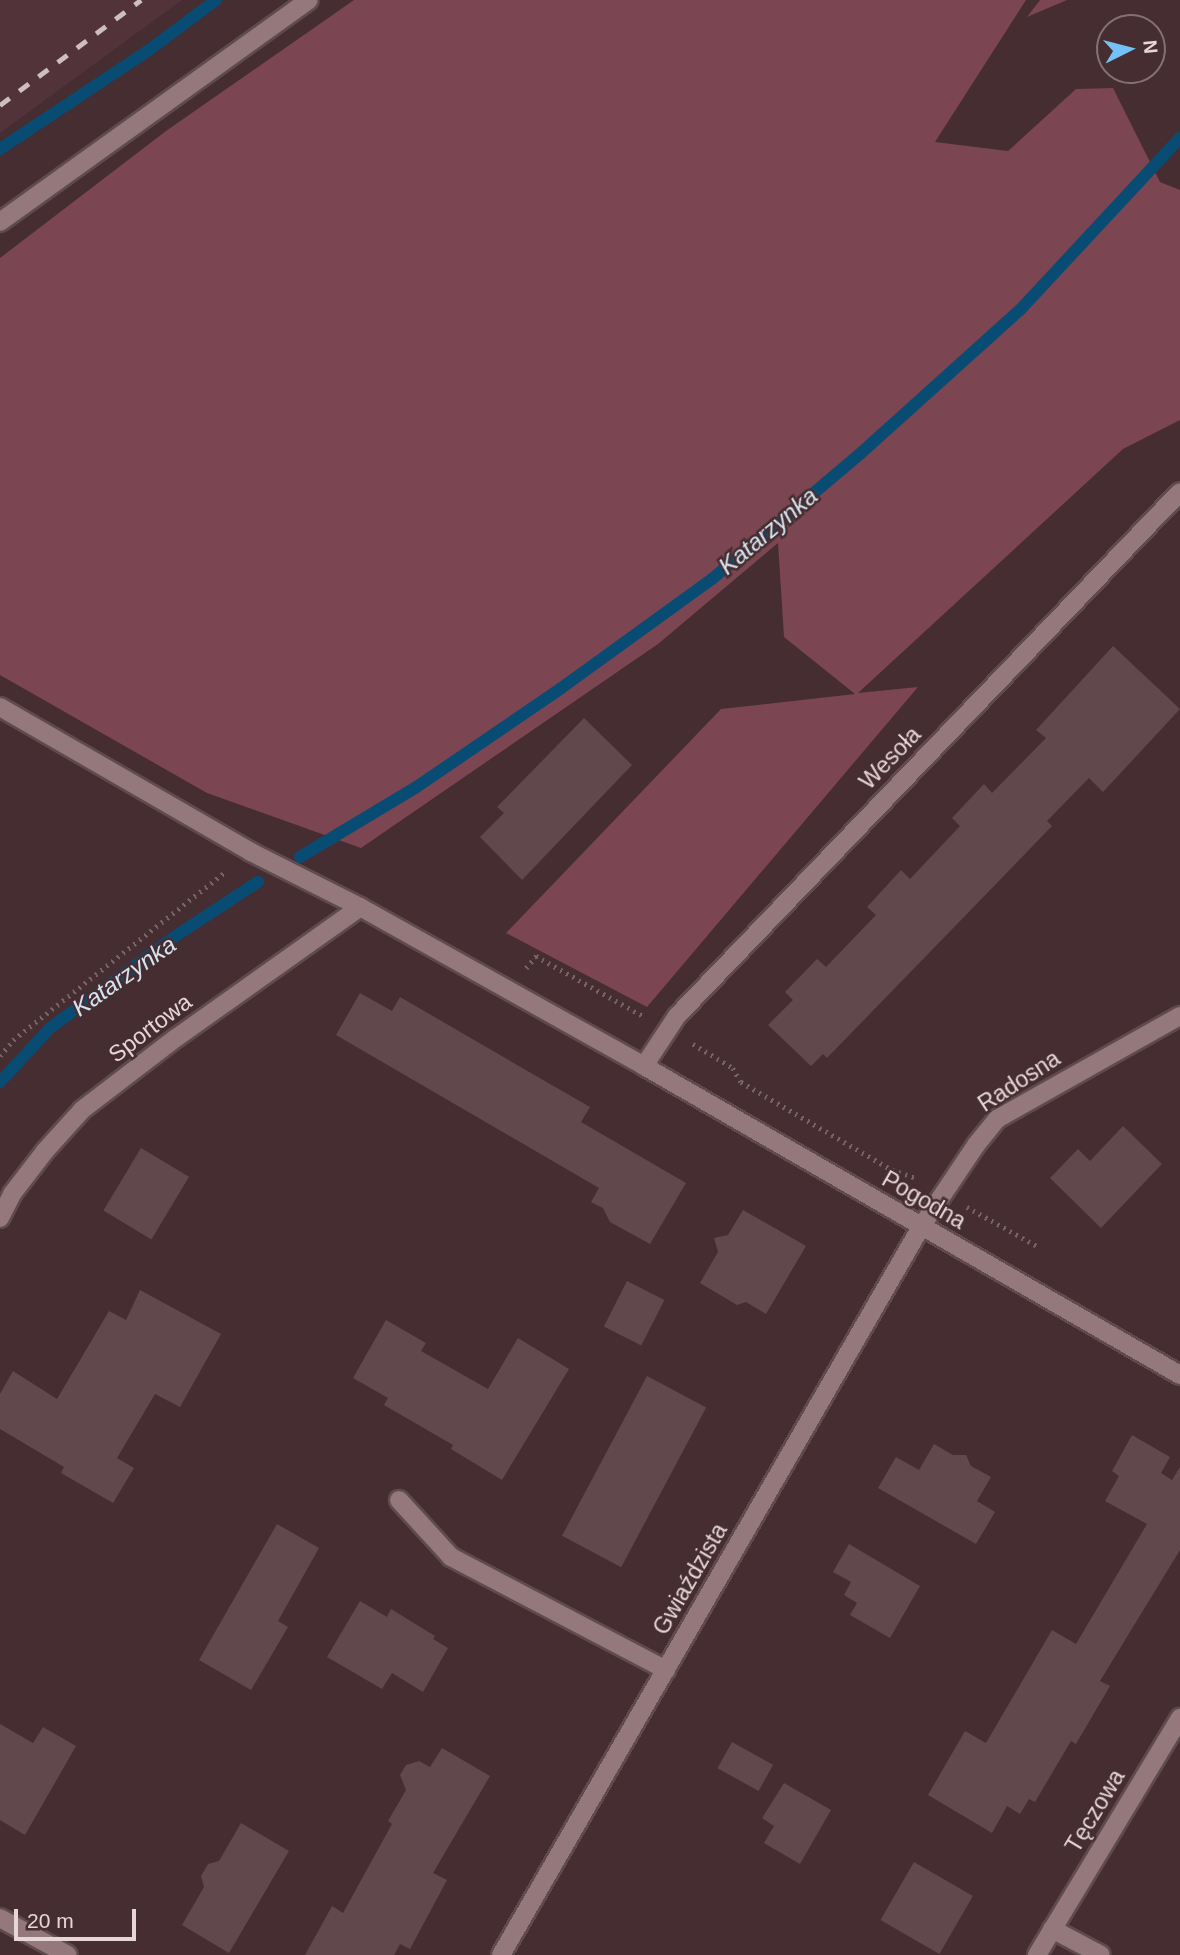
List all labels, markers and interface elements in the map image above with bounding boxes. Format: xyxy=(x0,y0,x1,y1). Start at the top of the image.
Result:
north arrow xyxy=(1096,14,1166,84)
text: N xyxy=(1139,39,1162,55)
water label: Katarzynka xyxy=(713,481,823,581)
street label: Wesoła xyxy=(854,721,926,795)
water label: Katarzynka xyxy=(67,930,181,1022)
street label: Sportowa xyxy=(103,988,197,1068)
street label: Radosna xyxy=(973,1044,1065,1118)
street label: Pogodna xyxy=(877,1165,971,1235)
street label: Gwiaździsta xyxy=(647,1518,733,1640)
street label: Tęczowa xyxy=(1059,1764,1131,1858)
scale bar xyxy=(18,1896,140,1940)
text: 20 m xyxy=(27,1909,74,1932)

